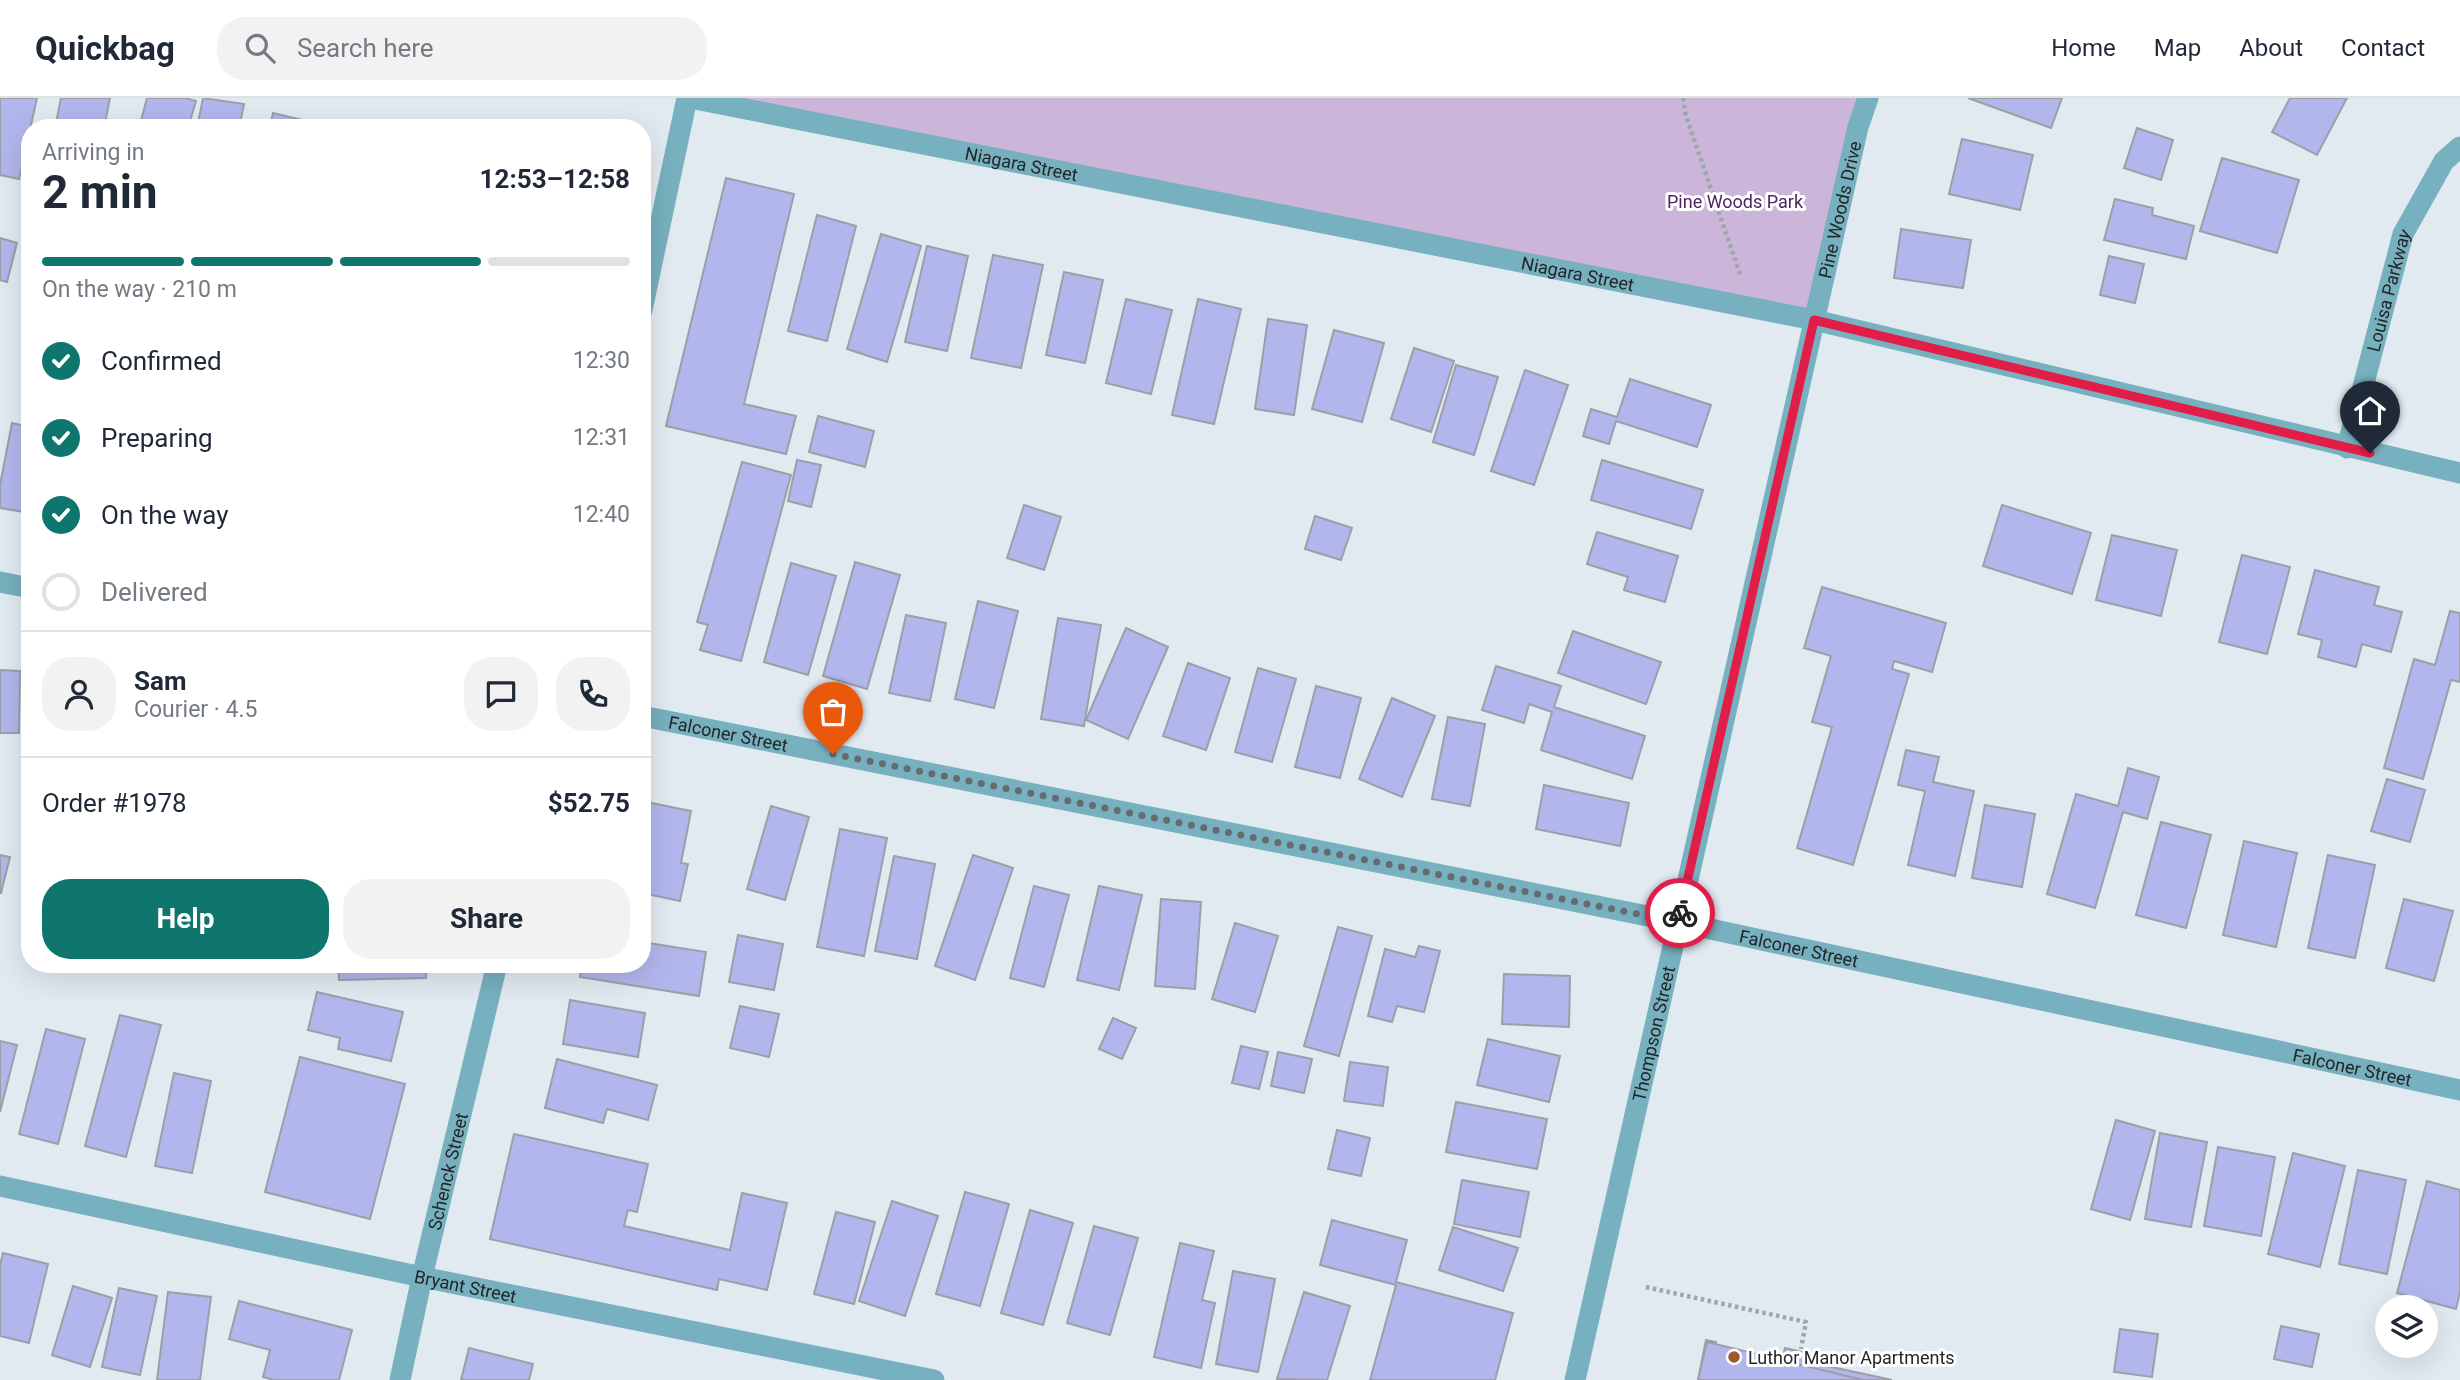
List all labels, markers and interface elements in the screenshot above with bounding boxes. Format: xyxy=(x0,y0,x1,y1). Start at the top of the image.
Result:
search box xyxy=(217,17,707,80)
text: Quickbag xyxy=(35,29,175,68)
icon: search xyxy=(241,29,279,67)
text: Search here xyxy=(297,33,434,63)
text: Home xyxy=(2051,34,2116,62)
text: Map xyxy=(2154,34,2201,62)
text: About xyxy=(2239,34,2303,62)
text: Contact xyxy=(2341,34,2425,62)
text: Arriving in xyxy=(42,139,145,166)
street label: Pine Woods Drive xyxy=(1814,139,1865,280)
street label: Niagara Street xyxy=(963,142,1080,185)
text: 12:53–12:58 xyxy=(480,164,630,194)
text: 2 min xyxy=(42,165,158,219)
park label: Pine Woods Park xyxy=(1667,191,1804,212)
street label: Louisa Parkway xyxy=(2362,224,2415,354)
street label: Niagara Street xyxy=(1520,252,1636,295)
text: On the way · 210 m xyxy=(42,276,237,303)
icon: check xyxy=(42,342,80,380)
text: Confirmed xyxy=(101,346,222,376)
text: 12:30 xyxy=(573,347,630,374)
pin xyxy=(2340,381,2400,453)
icon: home xyxy=(2351,392,2389,430)
icon: check xyxy=(42,419,80,457)
text: Preparing xyxy=(101,423,213,453)
text: 12:31 xyxy=(573,424,630,451)
icon: check xyxy=(42,496,80,534)
text: On the way xyxy=(101,500,229,530)
text: 12:40 xyxy=(573,501,630,528)
text: Delivered xyxy=(101,577,208,607)
button: person xyxy=(42,657,116,731)
button: chat xyxy=(464,657,538,731)
button: phone xyxy=(556,657,630,731)
text: Sam xyxy=(134,666,186,696)
pin xyxy=(803,682,863,754)
icon: bag xyxy=(814,693,852,731)
text: Courier · 4.5 xyxy=(134,696,257,723)
street label: Falconer Street xyxy=(667,711,790,755)
text: Order #1978 xyxy=(42,788,187,818)
text: $52.75 xyxy=(548,788,630,818)
courier xyxy=(1645,878,1715,948)
button: Help xyxy=(42,879,329,959)
button: Share xyxy=(343,879,630,959)
icon: bike xyxy=(1661,894,1699,932)
street label: Falconer Street xyxy=(1738,925,1860,971)
street label: Thompson Street xyxy=(1628,964,1679,1104)
street label: Falconer Street xyxy=(2291,1044,2414,1090)
street label: Schenck Street xyxy=(423,1110,472,1232)
street label: Bryant Street xyxy=(413,1265,518,1306)
map controls xyxy=(2375,1295,2438,1358)
button: layers xyxy=(2375,1295,2438,1358)
place label: Luthor Manor Apartments xyxy=(1748,1347,1955,1368)
marker: Luthor Manor Apartments xyxy=(1726,1349,1742,1365)

